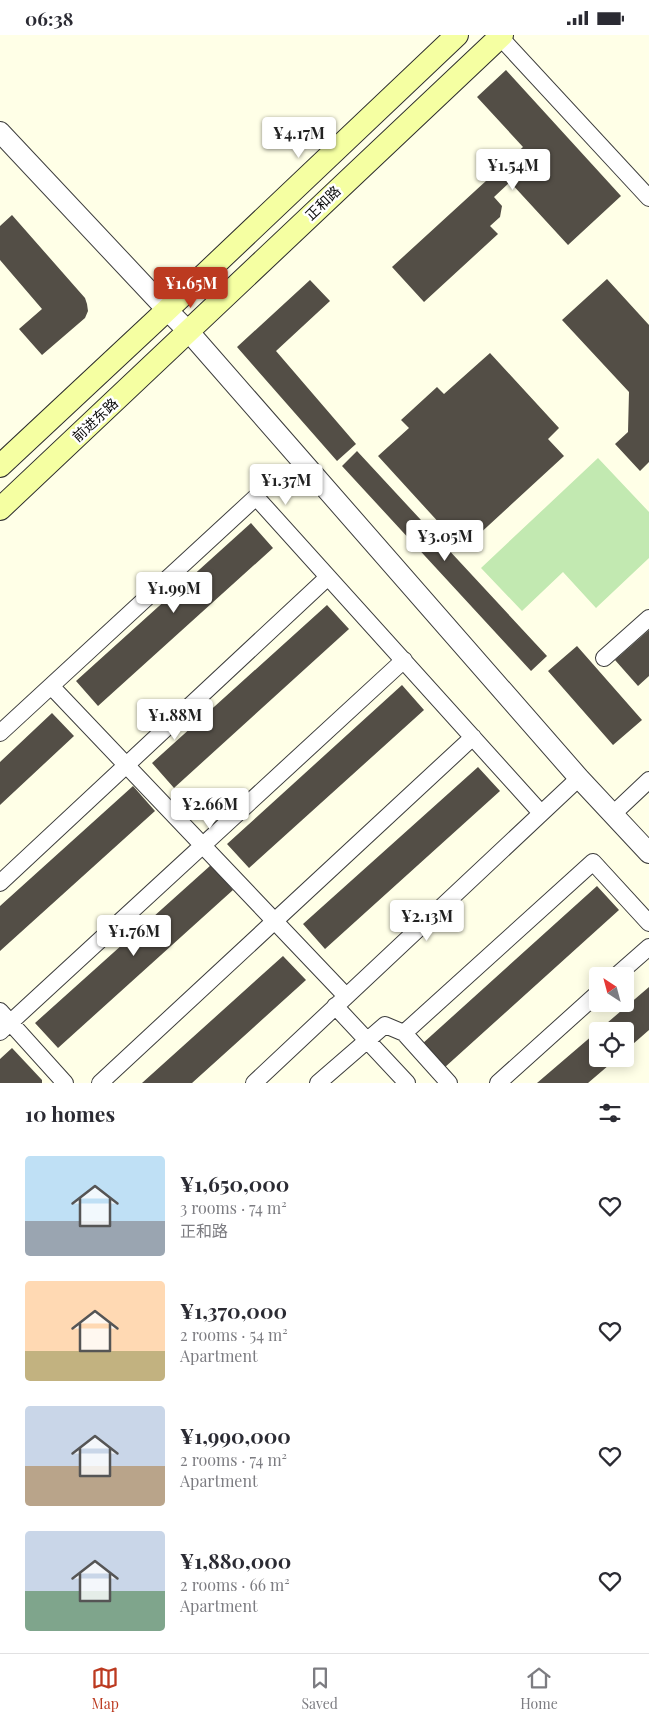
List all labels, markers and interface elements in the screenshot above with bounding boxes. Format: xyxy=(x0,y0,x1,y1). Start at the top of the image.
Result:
text: 06:38 xyxy=(25,5,73,31)
pin: ¥4.17M xyxy=(258,117,340,159)
text: ¥4.17M xyxy=(273,122,325,143)
pin: ¥1.54M xyxy=(472,149,554,191)
text: ¥1.54M xyxy=(487,154,539,175)
street label: 正和路 xyxy=(301,181,344,224)
pin: ¥1.65M xyxy=(150,267,232,309)
text: ¥1.65M xyxy=(165,272,217,293)
street label: 前进东路 xyxy=(68,394,122,446)
pin: ¥1.37M xyxy=(245,463,327,506)
text: ¥1.37M xyxy=(261,469,311,490)
pin: ¥3.05M xyxy=(404,519,486,562)
text: ¥3.05M xyxy=(417,525,473,546)
pin: ¥1.99M xyxy=(133,571,215,614)
text: ¥1.99M xyxy=(147,577,201,598)
pin: ¥1.88M xyxy=(134,699,216,741)
text: ¥1.88M xyxy=(148,704,202,725)
pin: ¥2.66M xyxy=(169,787,251,830)
text: ¥2.66M xyxy=(182,793,238,814)
pin: ¥2.13M xyxy=(386,899,468,942)
text: ¥2.13M xyxy=(401,905,453,926)
pin: ¥1.76M xyxy=(93,915,175,957)
text: ¥1.76M xyxy=(108,920,160,941)
north arrow xyxy=(589,967,634,1013)
map controls xyxy=(589,967,634,1067)
button: locate xyxy=(589,1022,634,1067)
text: 10 homes xyxy=(25,1099,115,1127)
icon: filters xyxy=(596,1099,624,1127)
text: ¥1,650,000 xyxy=(180,1169,289,1197)
icon: home xyxy=(65,1176,125,1236)
icon: heart xyxy=(596,1192,624,1220)
text: 3 rooms · 74 m² xyxy=(180,1197,287,1218)
text: 正和路 xyxy=(180,1220,228,1241)
text: ¥1,370,000 xyxy=(180,1296,287,1324)
icon: home xyxy=(65,1301,125,1361)
icon: heart xyxy=(596,1317,624,1345)
text: 2 rooms · 54 m² xyxy=(180,1324,288,1345)
text: Apartment xyxy=(180,1345,258,1366)
text: ¥1,990,000 xyxy=(180,1421,291,1449)
icon: home xyxy=(65,1426,125,1486)
icon: heart xyxy=(596,1442,624,1470)
text: 2 rooms · 74 m² xyxy=(180,1449,287,1470)
text: Apartment xyxy=(180,1470,258,1491)
text: ¥1,880,000 xyxy=(180,1546,291,1574)
icon: home xyxy=(65,1551,125,1611)
icon: heart xyxy=(596,1567,624,1595)
text: 2 rooms · 66 m² xyxy=(180,1574,290,1595)
text: Apartment xyxy=(180,1595,258,1616)
tab: Map xyxy=(91,1664,119,1713)
tab: Saved xyxy=(302,1664,338,1713)
tab: Home xyxy=(520,1664,558,1713)

